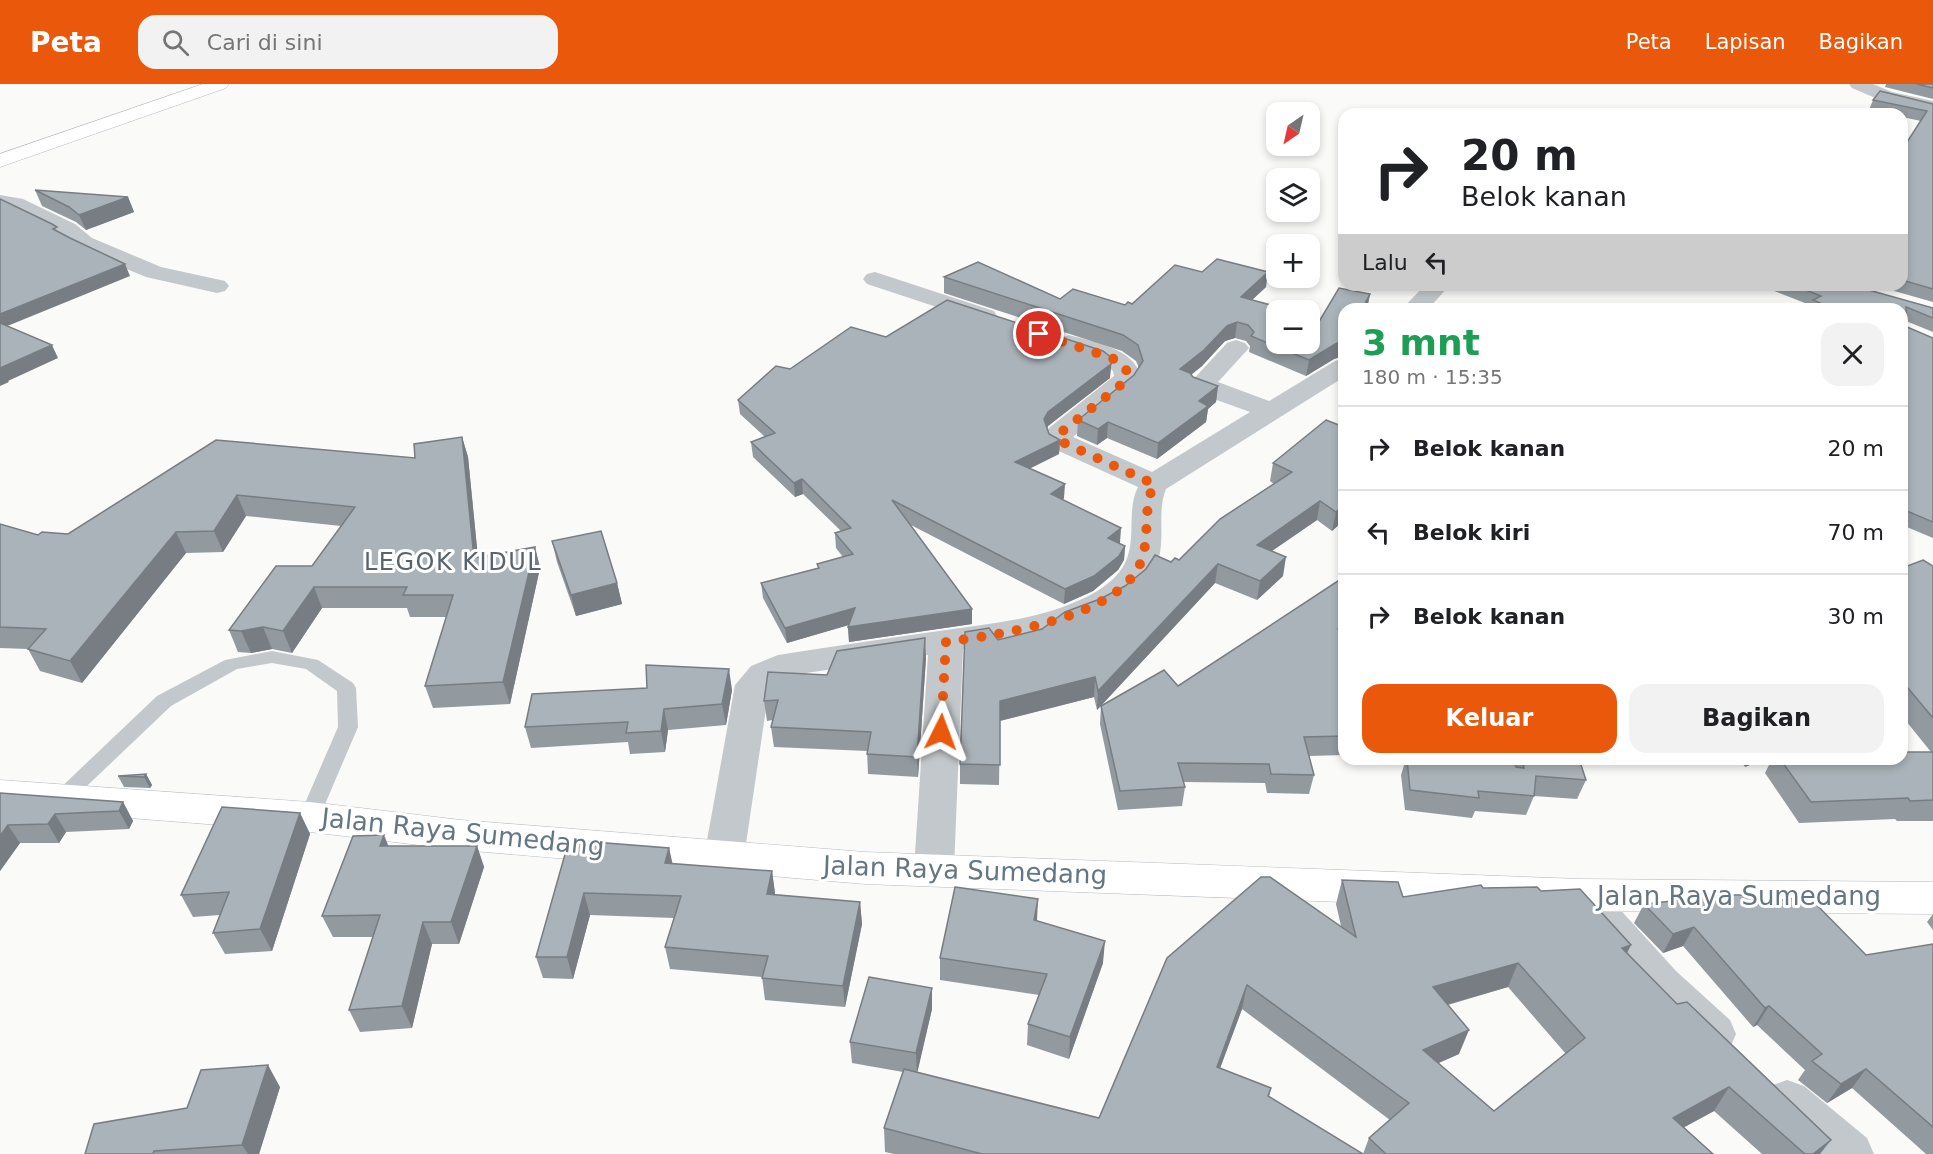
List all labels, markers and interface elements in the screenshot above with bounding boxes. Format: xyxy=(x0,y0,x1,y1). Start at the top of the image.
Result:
search box xyxy=(138,15,558,69)
text: Peta xyxy=(30,26,102,59)
icon: search xyxy=(159,26,192,59)
text: Cari di sini xyxy=(207,30,323,55)
text: Peta xyxy=(1626,30,1672,54)
text: Lapisan xyxy=(1705,30,1786,54)
text: Bagikan xyxy=(1819,30,1903,54)
north arrow xyxy=(1266,102,1320,156)
map controls xyxy=(1266,102,1320,354)
text: 20 m xyxy=(1461,131,1578,180)
icon: right xyxy=(1362,132,1440,210)
button: layers xyxy=(1266,168,1320,222)
text: Belok kanan xyxy=(1461,181,1627,212)
button: + xyxy=(1266,234,1320,288)
icon: left xyxy=(1420,246,1453,279)
text: Lalu xyxy=(1362,250,1408,275)
button: − xyxy=(1266,300,1320,354)
pin xyxy=(1013,308,1064,359)
icon: arrive xyxy=(1022,317,1055,350)
text: 3 mnt xyxy=(1362,322,1480,363)
button: close xyxy=(1821,323,1884,386)
text: 180 m · 15:35 xyxy=(1362,365,1503,389)
icon: right xyxy=(1362,432,1395,465)
text: Belok kanan xyxy=(1413,436,1565,461)
text: 20 m xyxy=(1828,436,1884,461)
icon: left xyxy=(1362,516,1395,549)
text: Belok kiri xyxy=(1413,520,1530,545)
text: 70 m xyxy=(1828,520,1884,545)
district label: LEGOK KIDUL xyxy=(364,548,542,576)
icon: right xyxy=(1362,600,1395,633)
text: Belok kanan xyxy=(1413,604,1565,629)
text: 30 m xyxy=(1828,604,1884,629)
button: Keluar xyxy=(1362,684,1617,753)
button: Bagikan xyxy=(1629,684,1884,753)
position arrow xyxy=(909,700,973,764)
street label: Jalan Raya Sumedang xyxy=(318,802,606,862)
street label: Jalan Raya Sumedang xyxy=(820,850,1108,890)
street label: Jalan Raya Sumedang xyxy=(1595,881,1881,911)

